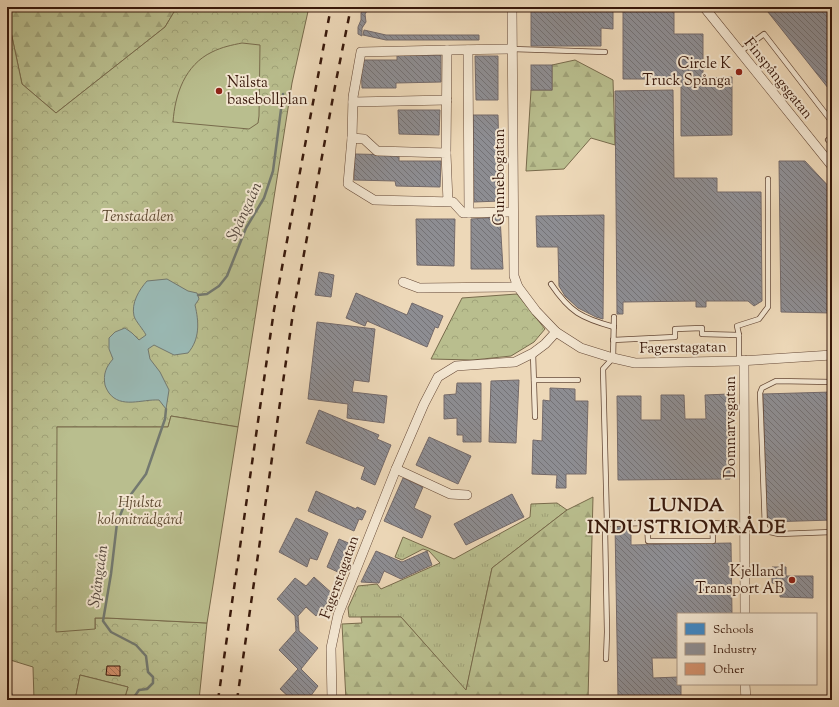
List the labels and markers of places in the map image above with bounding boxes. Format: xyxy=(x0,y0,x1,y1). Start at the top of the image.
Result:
place label: Circle K Truck Spånga xyxy=(642,54,731,92)
marker: Circle K Truck Spånga xyxy=(734,67,744,77)
place label: Nälsta basebollplan xyxy=(227,73,308,111)
marker: Nälsta basebollplan xyxy=(214,86,224,96)
place label: Kjelland Transport AB xyxy=(695,562,785,600)
marker: Kjelland Transport AB xyxy=(787,575,797,585)

